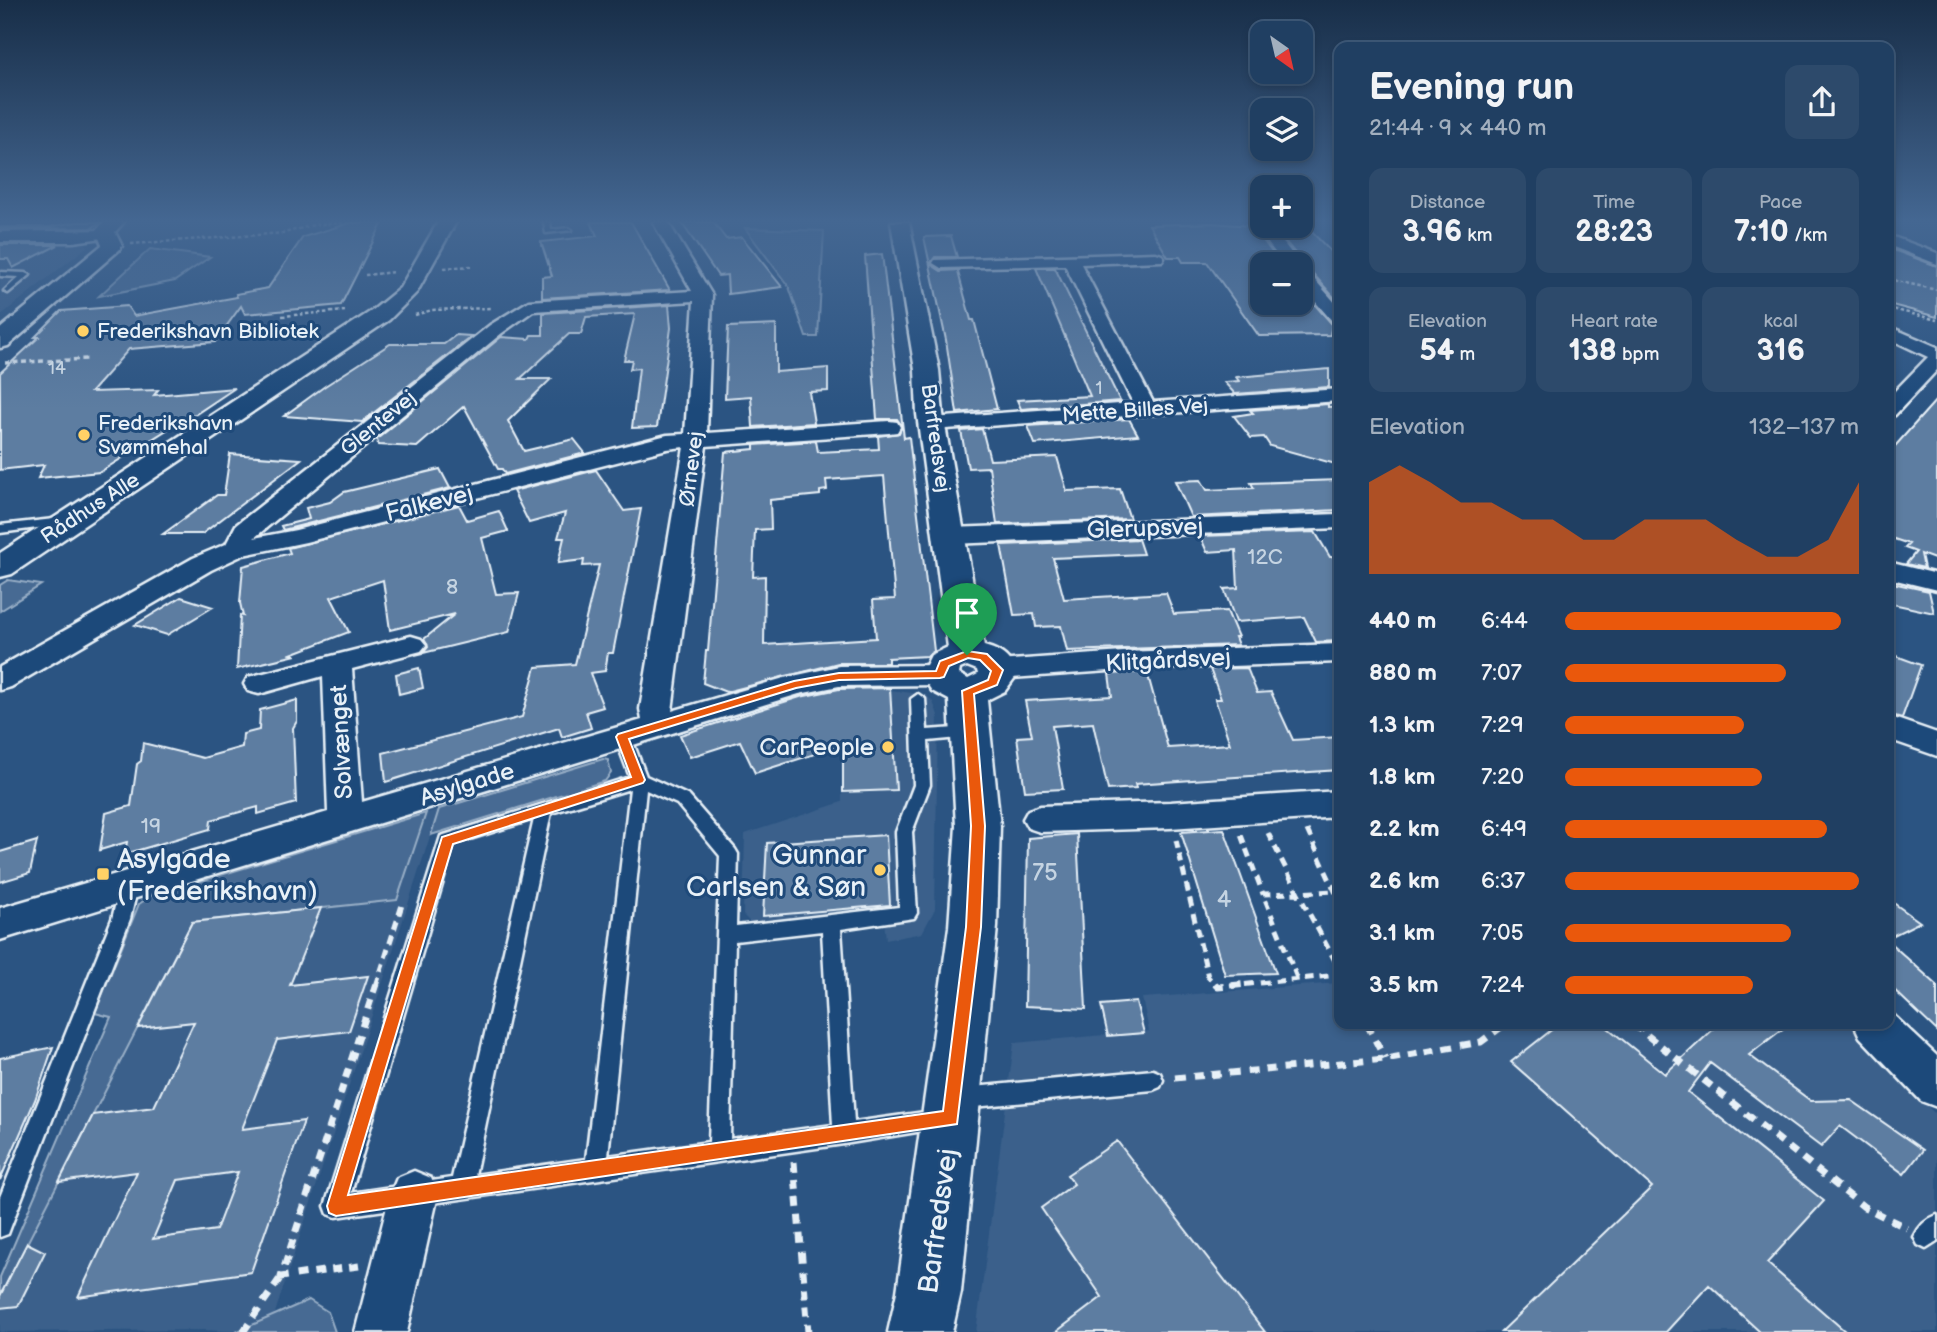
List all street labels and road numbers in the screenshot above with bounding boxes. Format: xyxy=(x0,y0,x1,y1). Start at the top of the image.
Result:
street label: Barfredsvej xyxy=(915,382,956,494)
street label: Glentevej xyxy=(335,385,421,461)
street label: Mette Billes Vej xyxy=(1061,393,1209,428)
street label: Ørnevej xyxy=(674,430,709,508)
street label: Rådhus Alle xyxy=(36,467,144,550)
street label: Falkevej xyxy=(382,479,476,528)
street label: Glerupsvej xyxy=(1086,512,1204,545)
street label: Klitgårdsvej xyxy=(1105,643,1231,678)
street label: Solvænget xyxy=(324,683,359,800)
street label: Asylgade xyxy=(416,756,518,813)
street label: Barfredsvej xyxy=(912,1146,965,1296)

